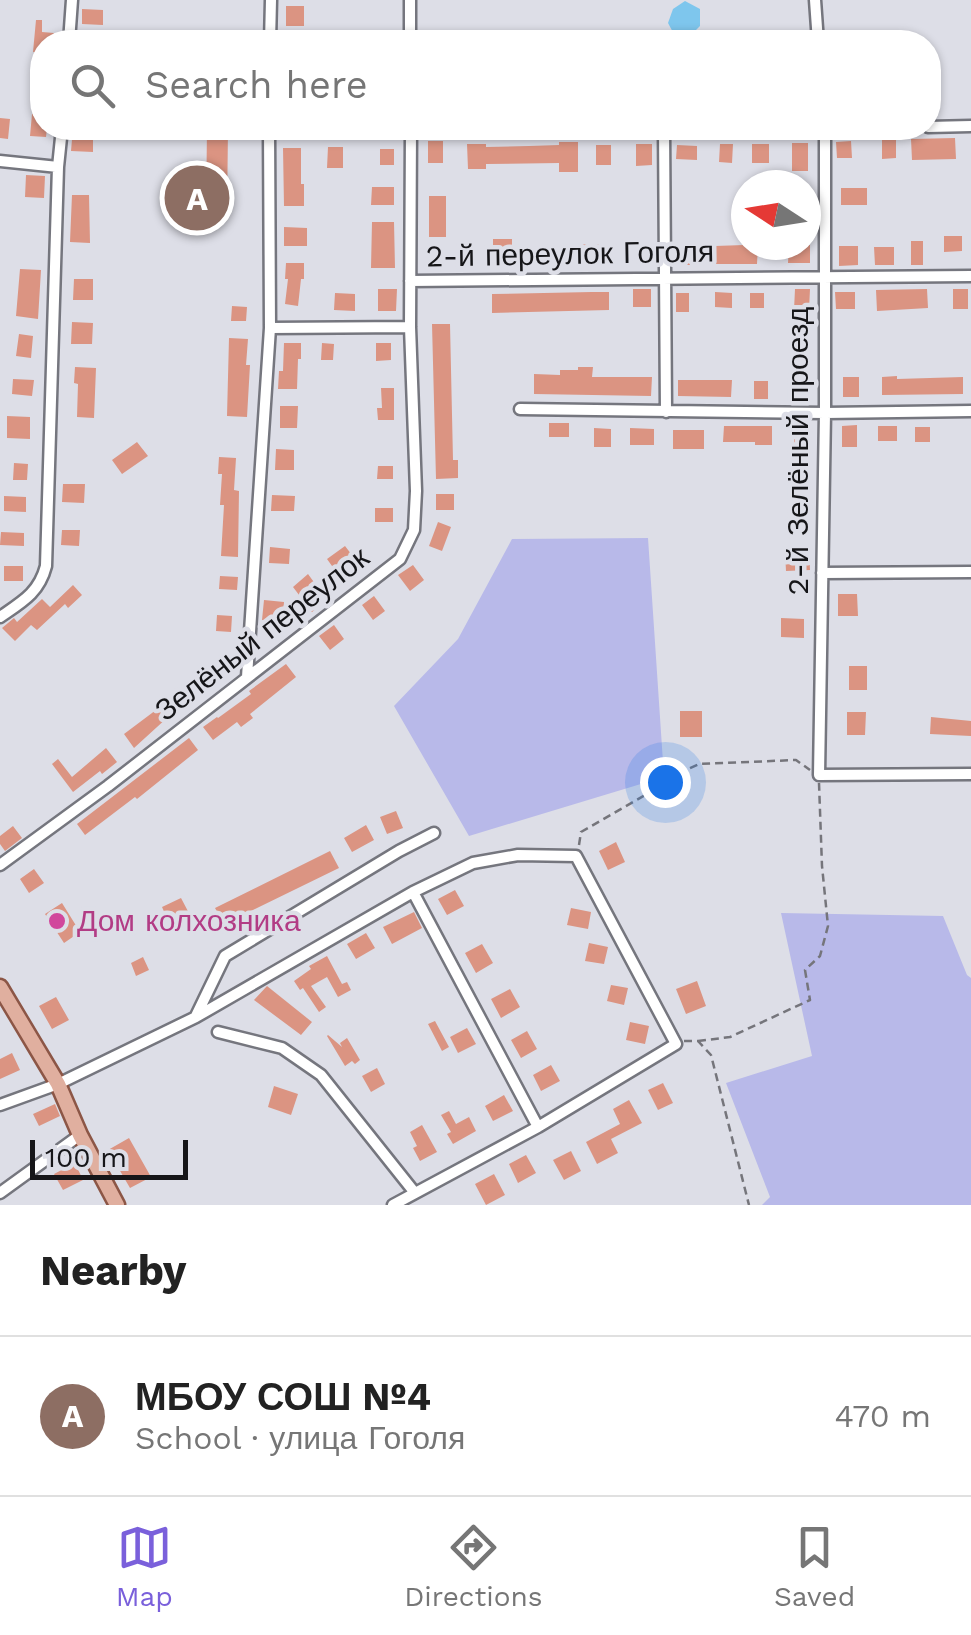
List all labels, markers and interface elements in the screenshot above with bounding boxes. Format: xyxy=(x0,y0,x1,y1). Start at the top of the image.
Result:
search box xyxy=(30,30,941,140)
icon: search xyxy=(65,58,120,113)
text: Search here xyxy=(145,63,368,107)
pin: A xyxy=(164,160,230,236)
north arrow xyxy=(731,170,821,260)
street label: 2-й переулок Гоголя xyxy=(426,233,714,274)
street label: 2-й Зелёный проезд xyxy=(780,307,815,595)
street label: Зелёный переулок xyxy=(148,539,376,728)
your location xyxy=(640,757,691,808)
place label: Дом колхозника xyxy=(77,903,301,938)
marker: Дом колхозника xyxy=(46,910,68,932)
scale bar xyxy=(30,1135,188,1180)
text: 100 m xyxy=(45,1141,127,1174)
text: Nearby xyxy=(40,1246,187,1295)
text: МБОУ СОШ №4 xyxy=(135,1375,431,1419)
text: A xyxy=(62,1397,83,1435)
text: 470 m xyxy=(834,1397,931,1435)
text: School · улица Гоголя xyxy=(135,1419,465,1457)
tab: Map xyxy=(116,1520,173,1613)
tab: Directions xyxy=(404,1520,543,1613)
tab: Saved xyxy=(774,1520,855,1613)

